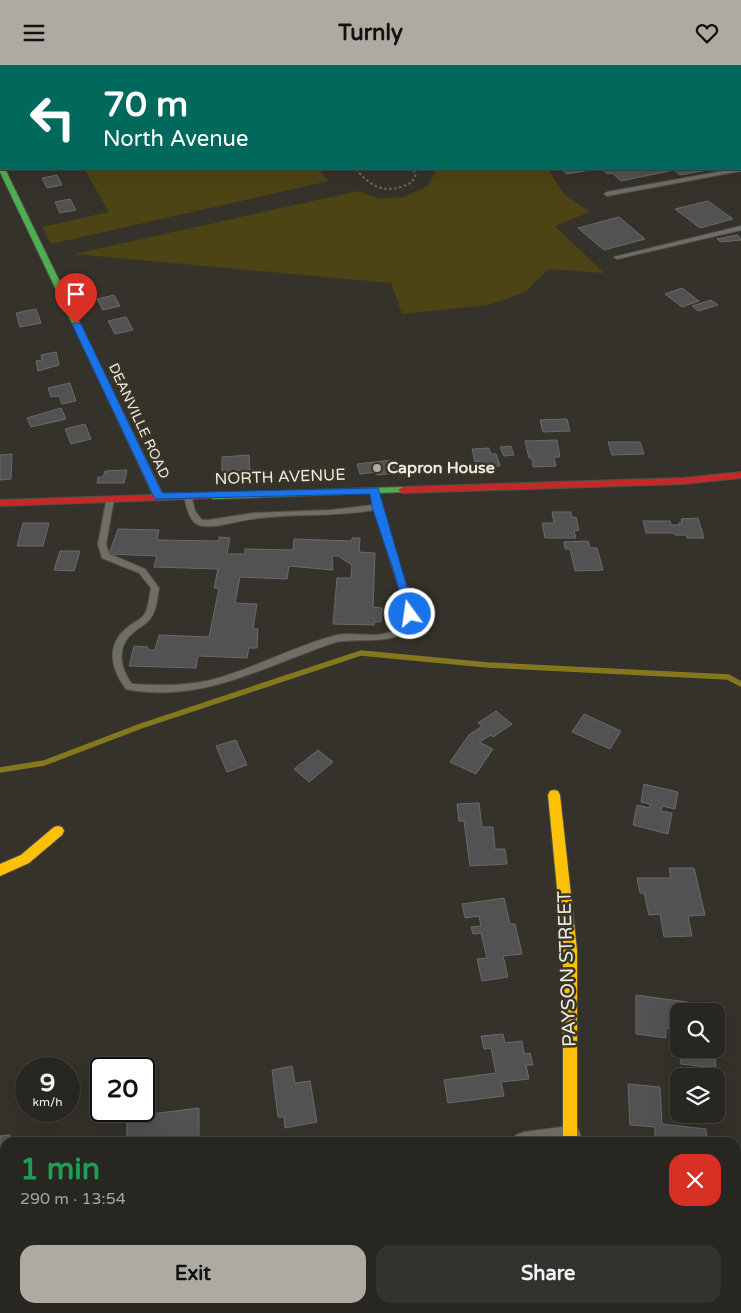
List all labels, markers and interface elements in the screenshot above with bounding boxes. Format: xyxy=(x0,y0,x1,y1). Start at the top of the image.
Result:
icon: menu xyxy=(20,19,48,47)
icon: heart xyxy=(693,19,721,47)
text: Turnly xyxy=(338,20,403,46)
text: 70 m xyxy=(103,84,188,126)
icon: left xyxy=(20,85,85,150)
text: North Avenue xyxy=(103,126,248,152)
pin xyxy=(55,273,97,324)
icon: arrive xyxy=(62,280,90,308)
street label: DEANVILLE ROAD xyxy=(105,360,173,482)
place label: Capron House xyxy=(387,458,495,478)
marker: Capron House xyxy=(371,462,383,474)
street label: NORTH AVENUE xyxy=(214,465,346,489)
position arrow xyxy=(383,587,435,639)
street label: PAYSON STREET xyxy=(553,890,581,1047)
map controls xyxy=(670,1003,725,1123)
button: search xyxy=(670,1003,725,1058)
speed limit sign: 20 xyxy=(90,1057,155,1122)
text: 9 xyxy=(40,1068,55,1098)
button: layers xyxy=(670,1068,725,1123)
text: km/h xyxy=(32,1095,63,1109)
text: 1 min xyxy=(20,1151,100,1188)
button: close xyxy=(669,1154,721,1206)
text: 290 m · 13:54 xyxy=(20,1189,126,1209)
button: Exit xyxy=(20,1245,366,1303)
button: Share xyxy=(376,1245,721,1303)

